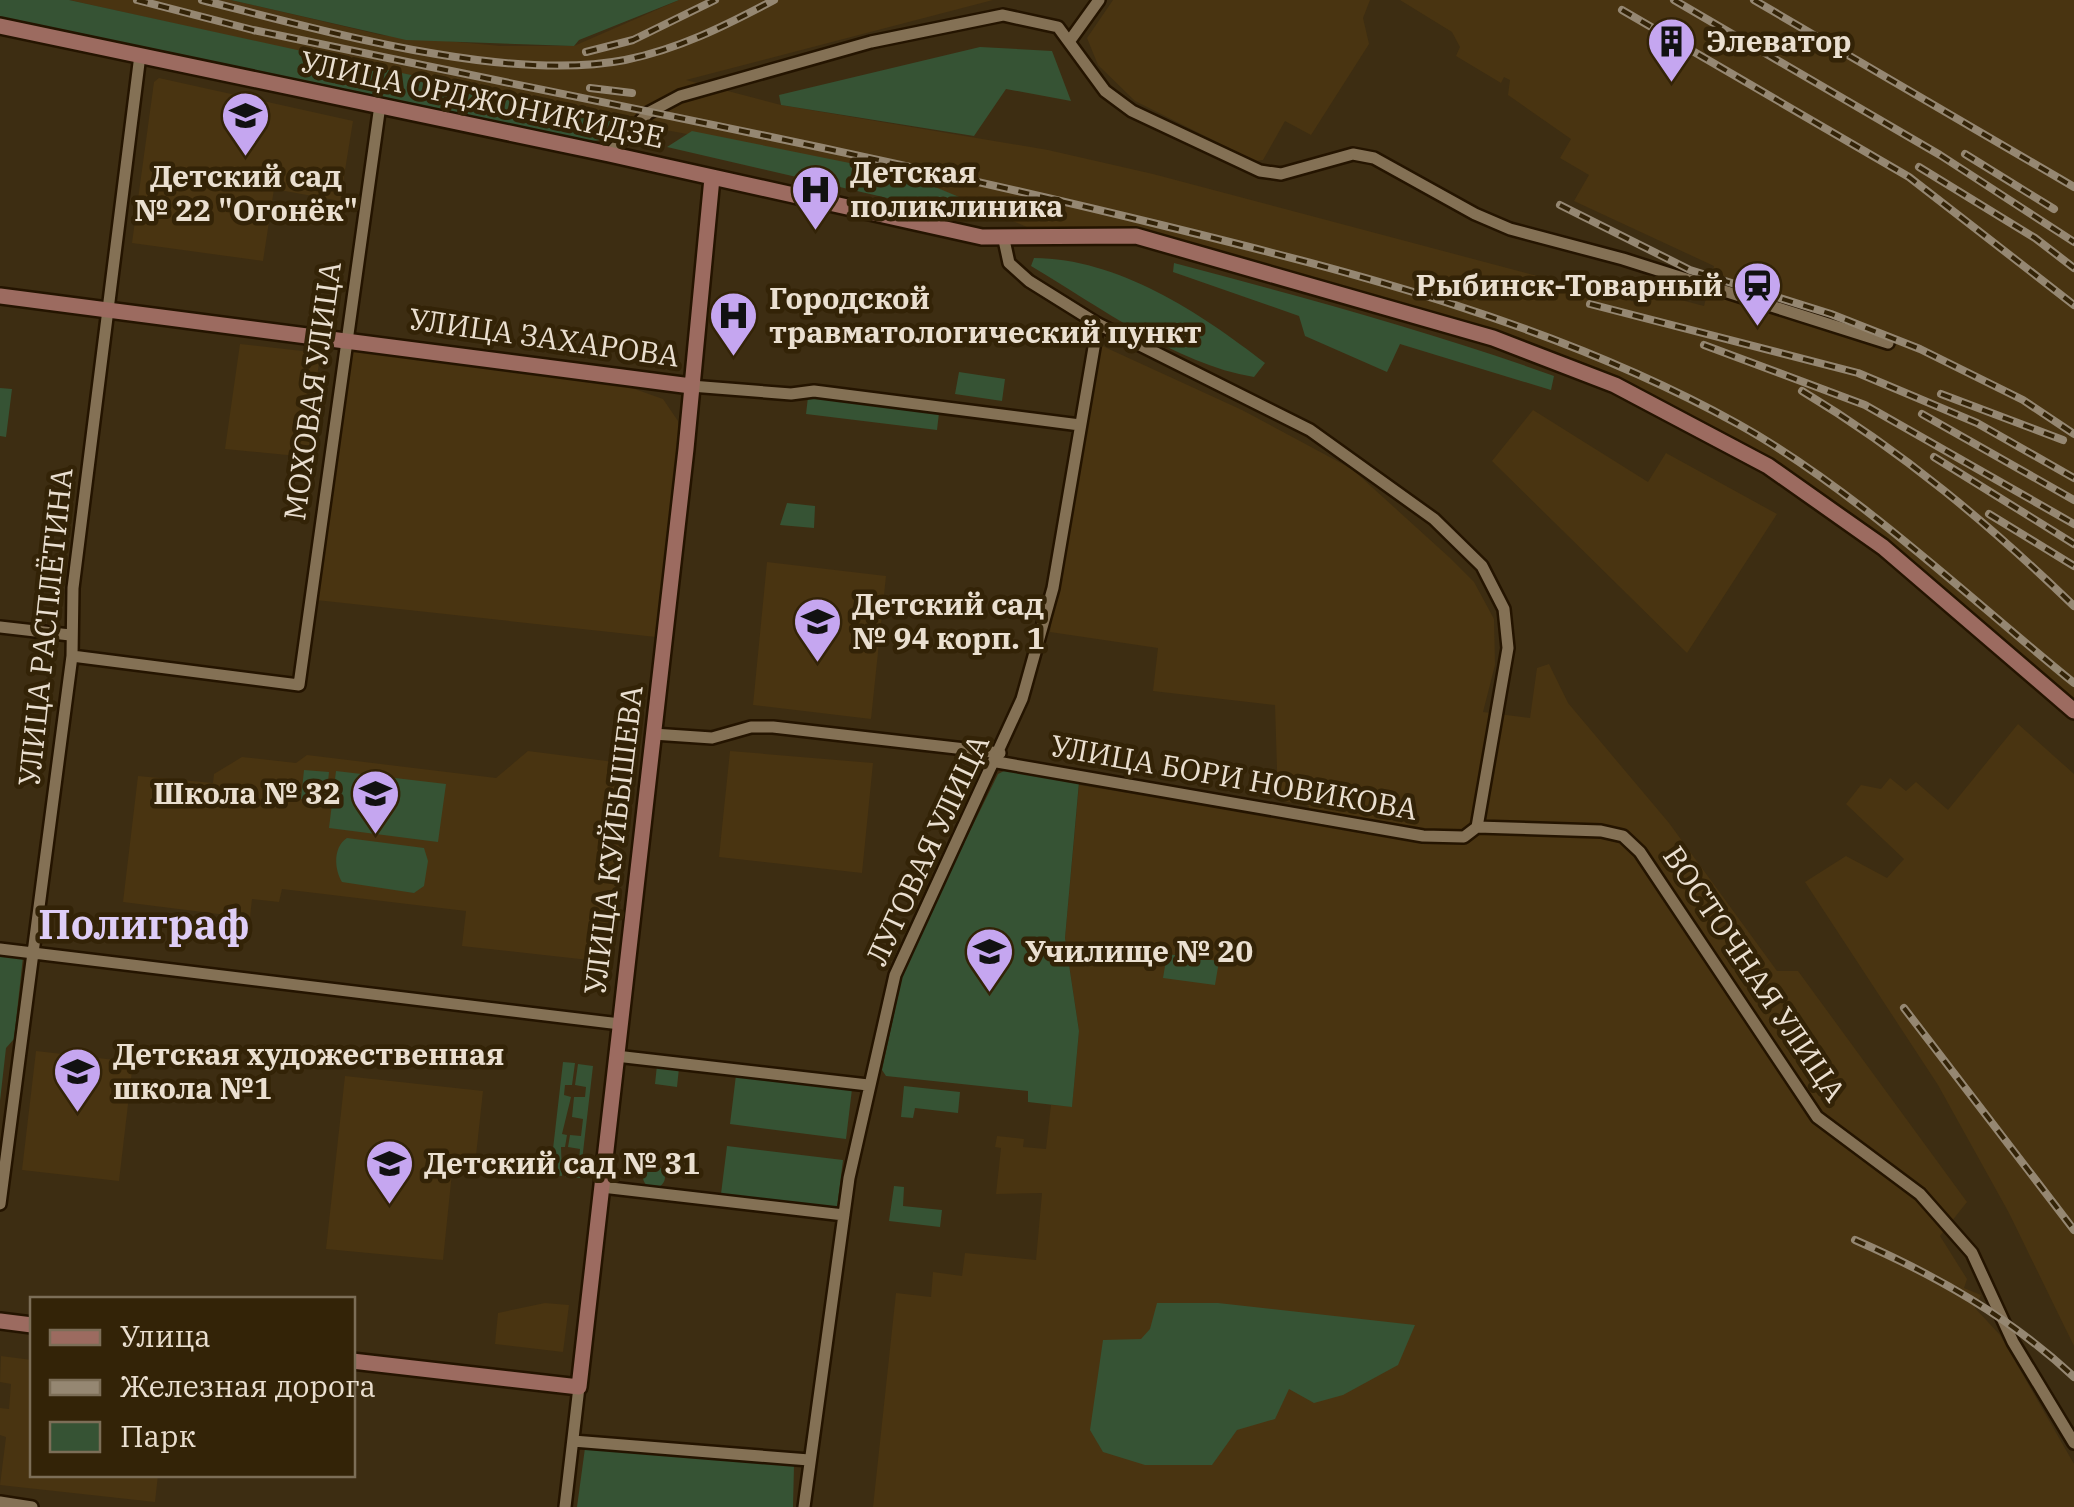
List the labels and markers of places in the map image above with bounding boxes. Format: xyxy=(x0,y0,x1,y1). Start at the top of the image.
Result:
building icon: Элеватор xyxy=(1645,16,1697,84)
place label: Элеватор xyxy=(1706,21,1851,60)
school or university icon: Детский сад № 22 "Огонёк" xyxy=(220,90,272,158)
place label: Детская поликлиника xyxy=(850,152,1063,225)
place label: Детский сад № 22 "Огонёк" xyxy=(134,156,358,229)
hospital icon: Детская поликлиника xyxy=(789,164,841,232)
station icon: Рыбинск-Товарный xyxy=(1732,260,1784,328)
place label: Рыбинск-Товарный xyxy=(1416,265,1723,304)
place label: Городской травматологический пункт xyxy=(769,278,1202,351)
hospital icon: Городской травматологический пункт xyxy=(708,290,760,358)
place label: Детский сад № 94 корп. 1 xyxy=(852,584,1045,657)
school or university icon: Детский сад № 94 корп. 1 xyxy=(791,596,843,664)
school or university icon: Школа № 32 xyxy=(350,768,402,836)
place label: Школа № 32 xyxy=(153,773,341,812)
school or university icon: Училище № 20 xyxy=(964,926,1016,994)
place label: Училище № 20 xyxy=(1025,931,1253,970)
place label: Детская художественная школа №1 xyxy=(113,1034,504,1107)
school or university icon: Детская художественная школа №1 xyxy=(52,1046,104,1114)
school or university icon: Детский сад № 31 xyxy=(363,1138,415,1206)
place label: Детский сад № 31 xyxy=(424,1143,700,1182)

